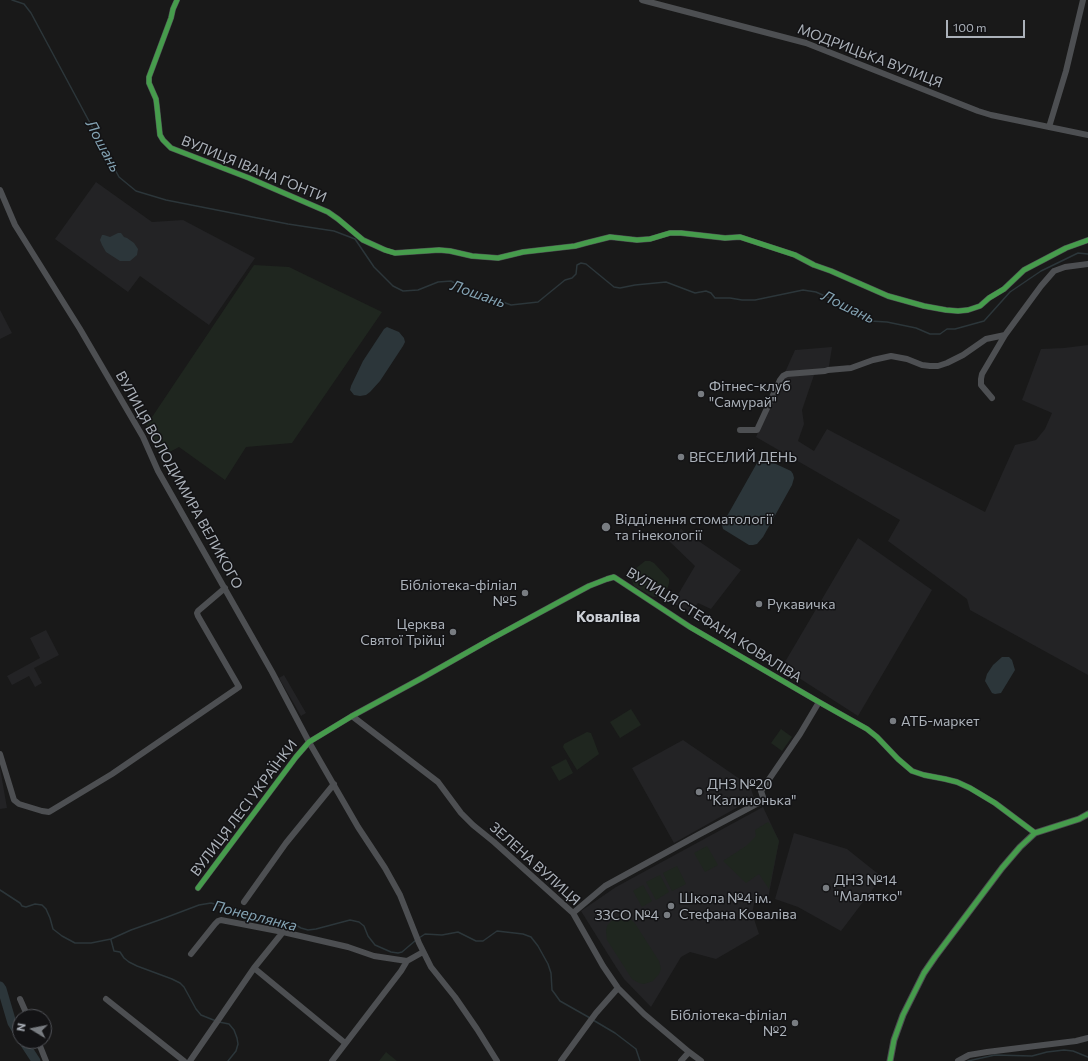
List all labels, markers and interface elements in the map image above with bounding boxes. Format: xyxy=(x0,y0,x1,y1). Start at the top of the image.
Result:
scale bar xyxy=(948,12,1027,38)
text: 100 m xyxy=(953,20,987,34)
street label: МОДРИЦЬКА ВУЛИЦЯ xyxy=(795,21,945,91)
water label: Лошань xyxy=(82,117,124,175)
street label: ВУЛИЦЯ ІВАНА ҐОНТИ xyxy=(179,132,329,206)
water label: Лошань xyxy=(448,276,508,312)
water label: Лошань xyxy=(819,286,877,328)
street label: ВУЛИЦЯ ВОЛОДИМИРА ВЕЛИКОГО xyxy=(112,368,246,592)
place label: Фітнес-клуб "Самурай" xyxy=(709,378,791,410)
marker: Фітнес-клуб "Самурай" xyxy=(696,389,706,399)
place label: ВЕСЕЛИЙ ДЕНЬ xyxy=(689,449,797,465)
marker: ВЕСЕЛИЙ ДЕНЬ xyxy=(676,452,686,462)
place label: Відділення стоматології та гінекології xyxy=(615,511,773,544)
marker: Відділення стоматології та гінекології xyxy=(600,521,612,533)
street label: ВУЛИЦЯ СТЕФАНА КОВАЛІВА xyxy=(623,564,805,686)
place label: Бібліотека-філіал №5 xyxy=(400,577,517,610)
marker: Бібліотека-філіал №5 xyxy=(520,588,530,598)
place label: Рукавичка xyxy=(767,596,835,612)
marker: Рукавичка xyxy=(754,599,764,609)
district label: Коваліва xyxy=(576,608,640,626)
place label: Церква Святої Трійці xyxy=(360,616,445,648)
marker: Церква Святої Трійці xyxy=(448,627,458,637)
place label: АТБ-маркет xyxy=(901,713,980,729)
marker: АТБ-маркет xyxy=(888,716,898,726)
street label: ВУЛИЦЯ ЛЕСІ УКРАЇНКИ xyxy=(187,736,301,880)
place label: ДНЗ №20 "Калинонька" xyxy=(707,776,796,808)
marker: ДНЗ №20 "Калинонька" xyxy=(694,787,704,797)
street label: ЗЕЛЕНА ВУЛИЦЯ xyxy=(486,819,584,909)
place label: ДНЗ №14 "Малятко" xyxy=(834,872,902,904)
marker: ДНЗ №14 "Малятко" xyxy=(821,883,831,893)
place label: Школа №4 ім. Стефана Коваліва xyxy=(679,890,797,922)
water label: Понерлянка xyxy=(211,897,299,935)
marker: Школа №4 ім. Стефана Коваліва xyxy=(666,901,676,911)
place label: ЗЗСО №4 xyxy=(594,907,659,923)
marker: ЗЗСО №4 xyxy=(662,910,672,920)
place label: Бібліотека-філіал №2 xyxy=(670,1007,787,1040)
north arrow xyxy=(12,1009,52,1049)
marker: Бібліотека-філіал №2 xyxy=(790,1018,800,1028)
text: N xyxy=(14,1022,28,1032)

